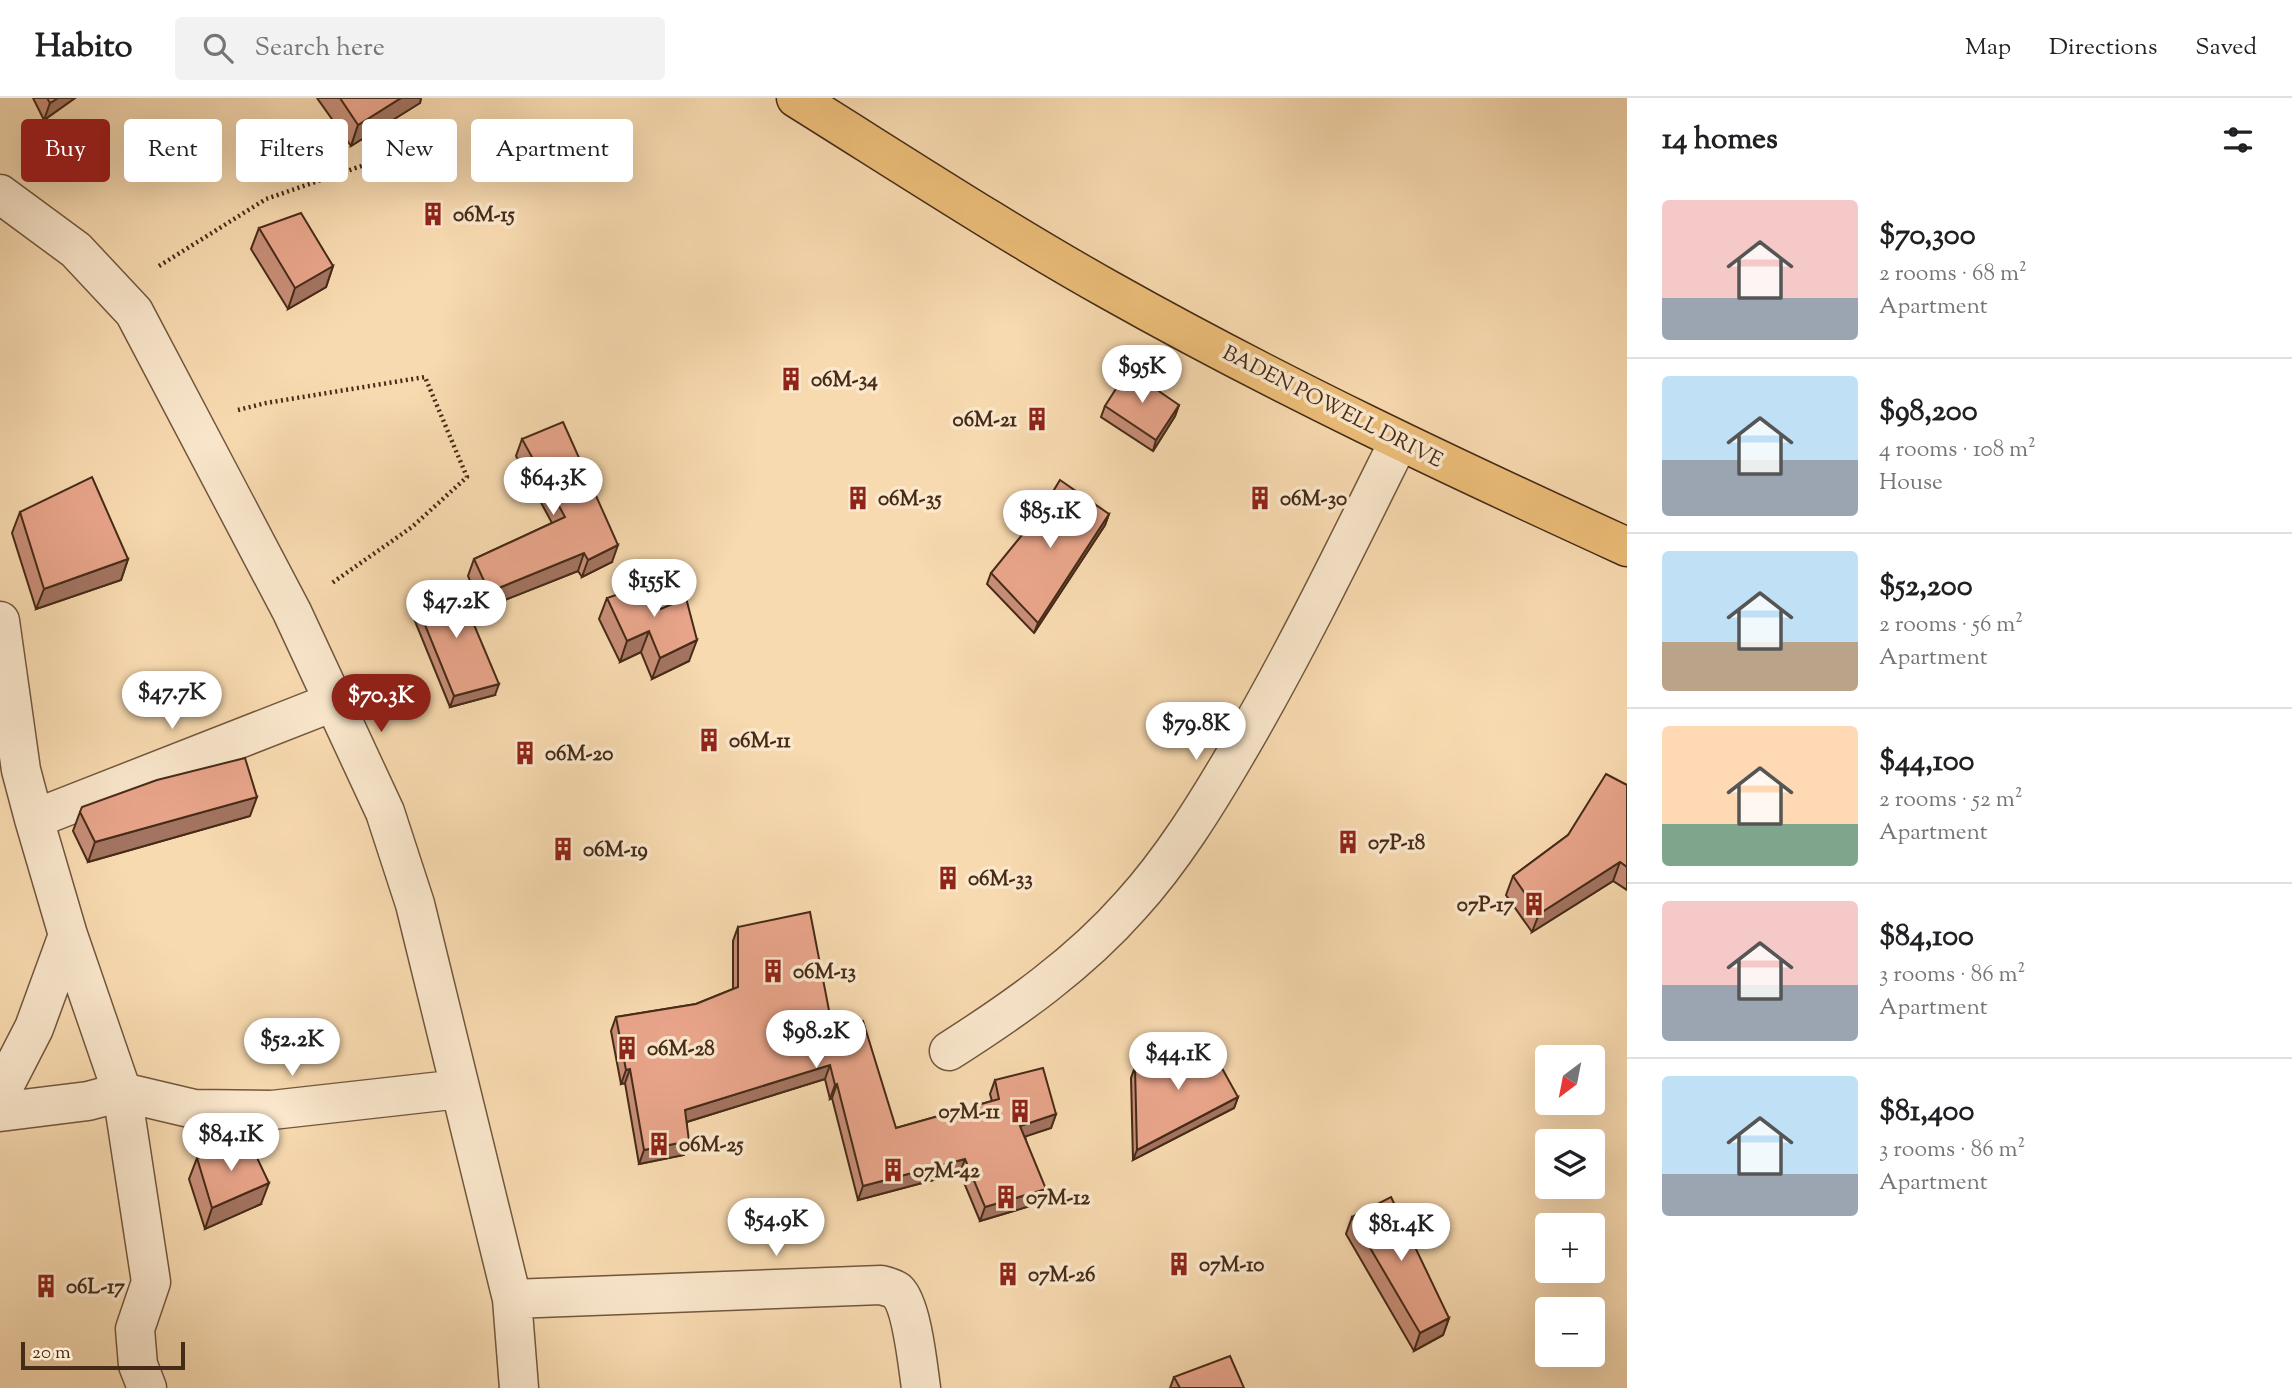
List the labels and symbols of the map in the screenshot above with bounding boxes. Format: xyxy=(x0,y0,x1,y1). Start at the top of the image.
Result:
building icon: 06M-15 xyxy=(419,200,447,228)
place label: 06M-15 xyxy=(453,201,516,231)
street label: BADEN POWELL DRIVE xyxy=(1217,339,1448,477)
pin: $95K xyxy=(1101,345,1183,405)
building icon: 06M-34 xyxy=(777,365,805,393)
place label: 06M-34 xyxy=(811,366,878,396)
building icon: 06M-21 xyxy=(1023,405,1051,433)
place label: 06M-21 xyxy=(953,406,1018,436)
pin: $64.3K xyxy=(496,458,610,517)
building icon: 06M-35 xyxy=(844,484,872,512)
building icon: 06M-30 xyxy=(1246,484,1274,512)
place label: 06M-35 xyxy=(878,485,942,515)
place label: 06M-30 xyxy=(1280,485,1347,515)
pin: $85.1K xyxy=(993,490,1107,550)
pin: $155K xyxy=(605,560,703,619)
pin: $47.2K xyxy=(399,580,513,640)
pin: $47.7K xyxy=(115,672,229,731)
pin: $70.3K xyxy=(324,674,438,734)
pin: $79.8K xyxy=(1139,702,1253,762)
building icon: 06M-11 xyxy=(695,726,723,754)
place label: 06M-11 xyxy=(729,727,792,757)
building icon: 06M-20 xyxy=(511,739,539,767)
place label: 06M-20 xyxy=(545,740,613,770)
building icon: 07P-18 xyxy=(1334,828,1362,856)
place label: 07P-18 xyxy=(1368,829,1426,859)
building icon: 06M-19 xyxy=(549,835,577,863)
place label: 06M-19 xyxy=(583,836,648,866)
building icon: 06M-33 xyxy=(934,864,962,892)
place label: 06M-33 xyxy=(968,865,1033,895)
building icon: 07P-17 xyxy=(1520,890,1548,918)
place label: 07P-17 xyxy=(1457,891,1514,921)
building icon: 06M-13 xyxy=(759,957,787,985)
place label: 06M-13 xyxy=(793,958,856,988)
pin: $98.2K xyxy=(759,1010,873,1070)
pin: $52.2K xyxy=(235,1018,349,1078)
pin: $44.1K xyxy=(1121,1032,1235,1092)
building icon: 06M-28 xyxy=(613,1034,641,1062)
place label: 06M-28 xyxy=(647,1035,715,1065)
north arrow xyxy=(1535,1045,1605,1115)
building icon: 07M-11 xyxy=(1006,1097,1034,1125)
place label: 07M-11 xyxy=(938,1098,1001,1128)
pin: $84.1K xyxy=(174,1114,288,1173)
building icon: 06M-25 xyxy=(645,1130,673,1158)
place label: 06M-25 xyxy=(679,1131,744,1161)
building icon: 07M-42 xyxy=(879,1156,907,1184)
place label: 07M-42 xyxy=(913,1157,980,1187)
building icon: 07M-12 xyxy=(992,1183,1020,1211)
place label: 07M-12 xyxy=(1026,1184,1090,1214)
pin: $54.9K xyxy=(719,1198,833,1258)
pin: $81.4K xyxy=(1344,1204,1458,1263)
building icon: 07M-10 xyxy=(1165,1250,1193,1278)
place label: 07M-10 xyxy=(1199,1251,1264,1281)
building icon: 07M-26 xyxy=(994,1260,1022,1288)
place label: 07M-26 xyxy=(1028,1261,1096,1291)
building icon: 06L-17 xyxy=(32,1272,60,1300)
place label: 06L-17 xyxy=(66,1273,125,1303)
scale bar xyxy=(21,1339,186,1371)

